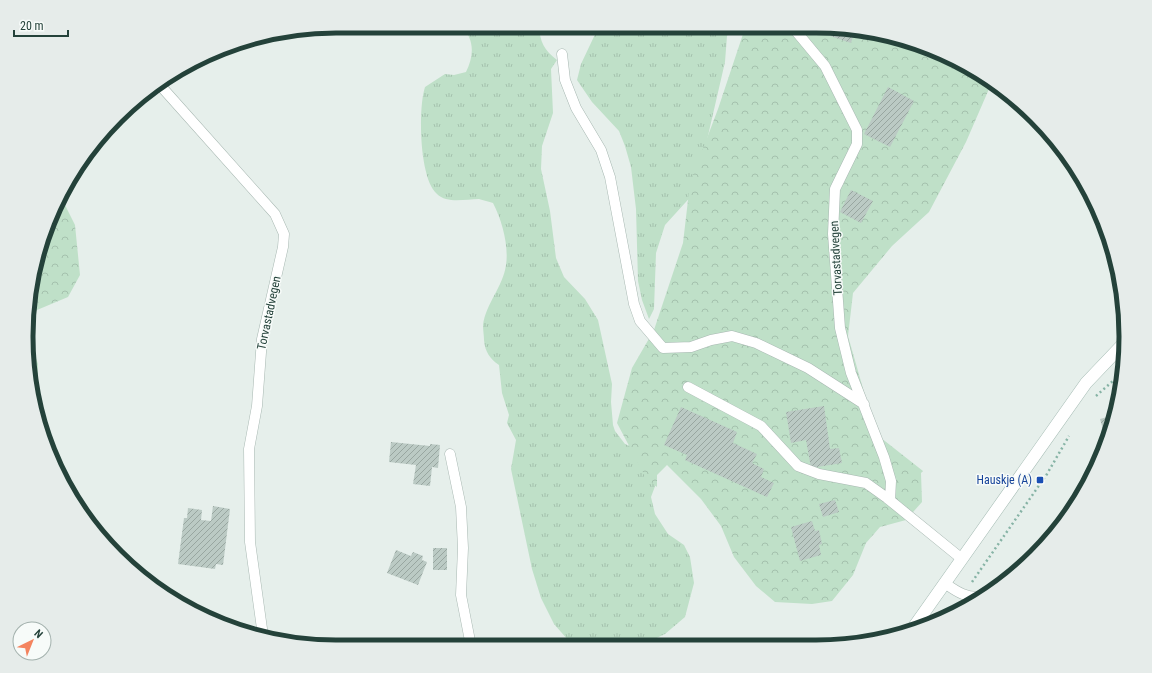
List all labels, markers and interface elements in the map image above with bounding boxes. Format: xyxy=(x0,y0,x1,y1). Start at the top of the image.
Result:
scale bar xyxy=(14,12,68,38)
text: 20 m xyxy=(20,19,44,33)
street label: Torvastadvegen xyxy=(827,220,845,296)
street label: Torvastadvegen xyxy=(254,275,284,351)
place label: Hauskje (A) xyxy=(977,473,1032,487)
marker: Hauskje (A) xyxy=(1035,475,1045,485)
north arrow xyxy=(12,621,52,661)
text: N xyxy=(32,627,46,641)

